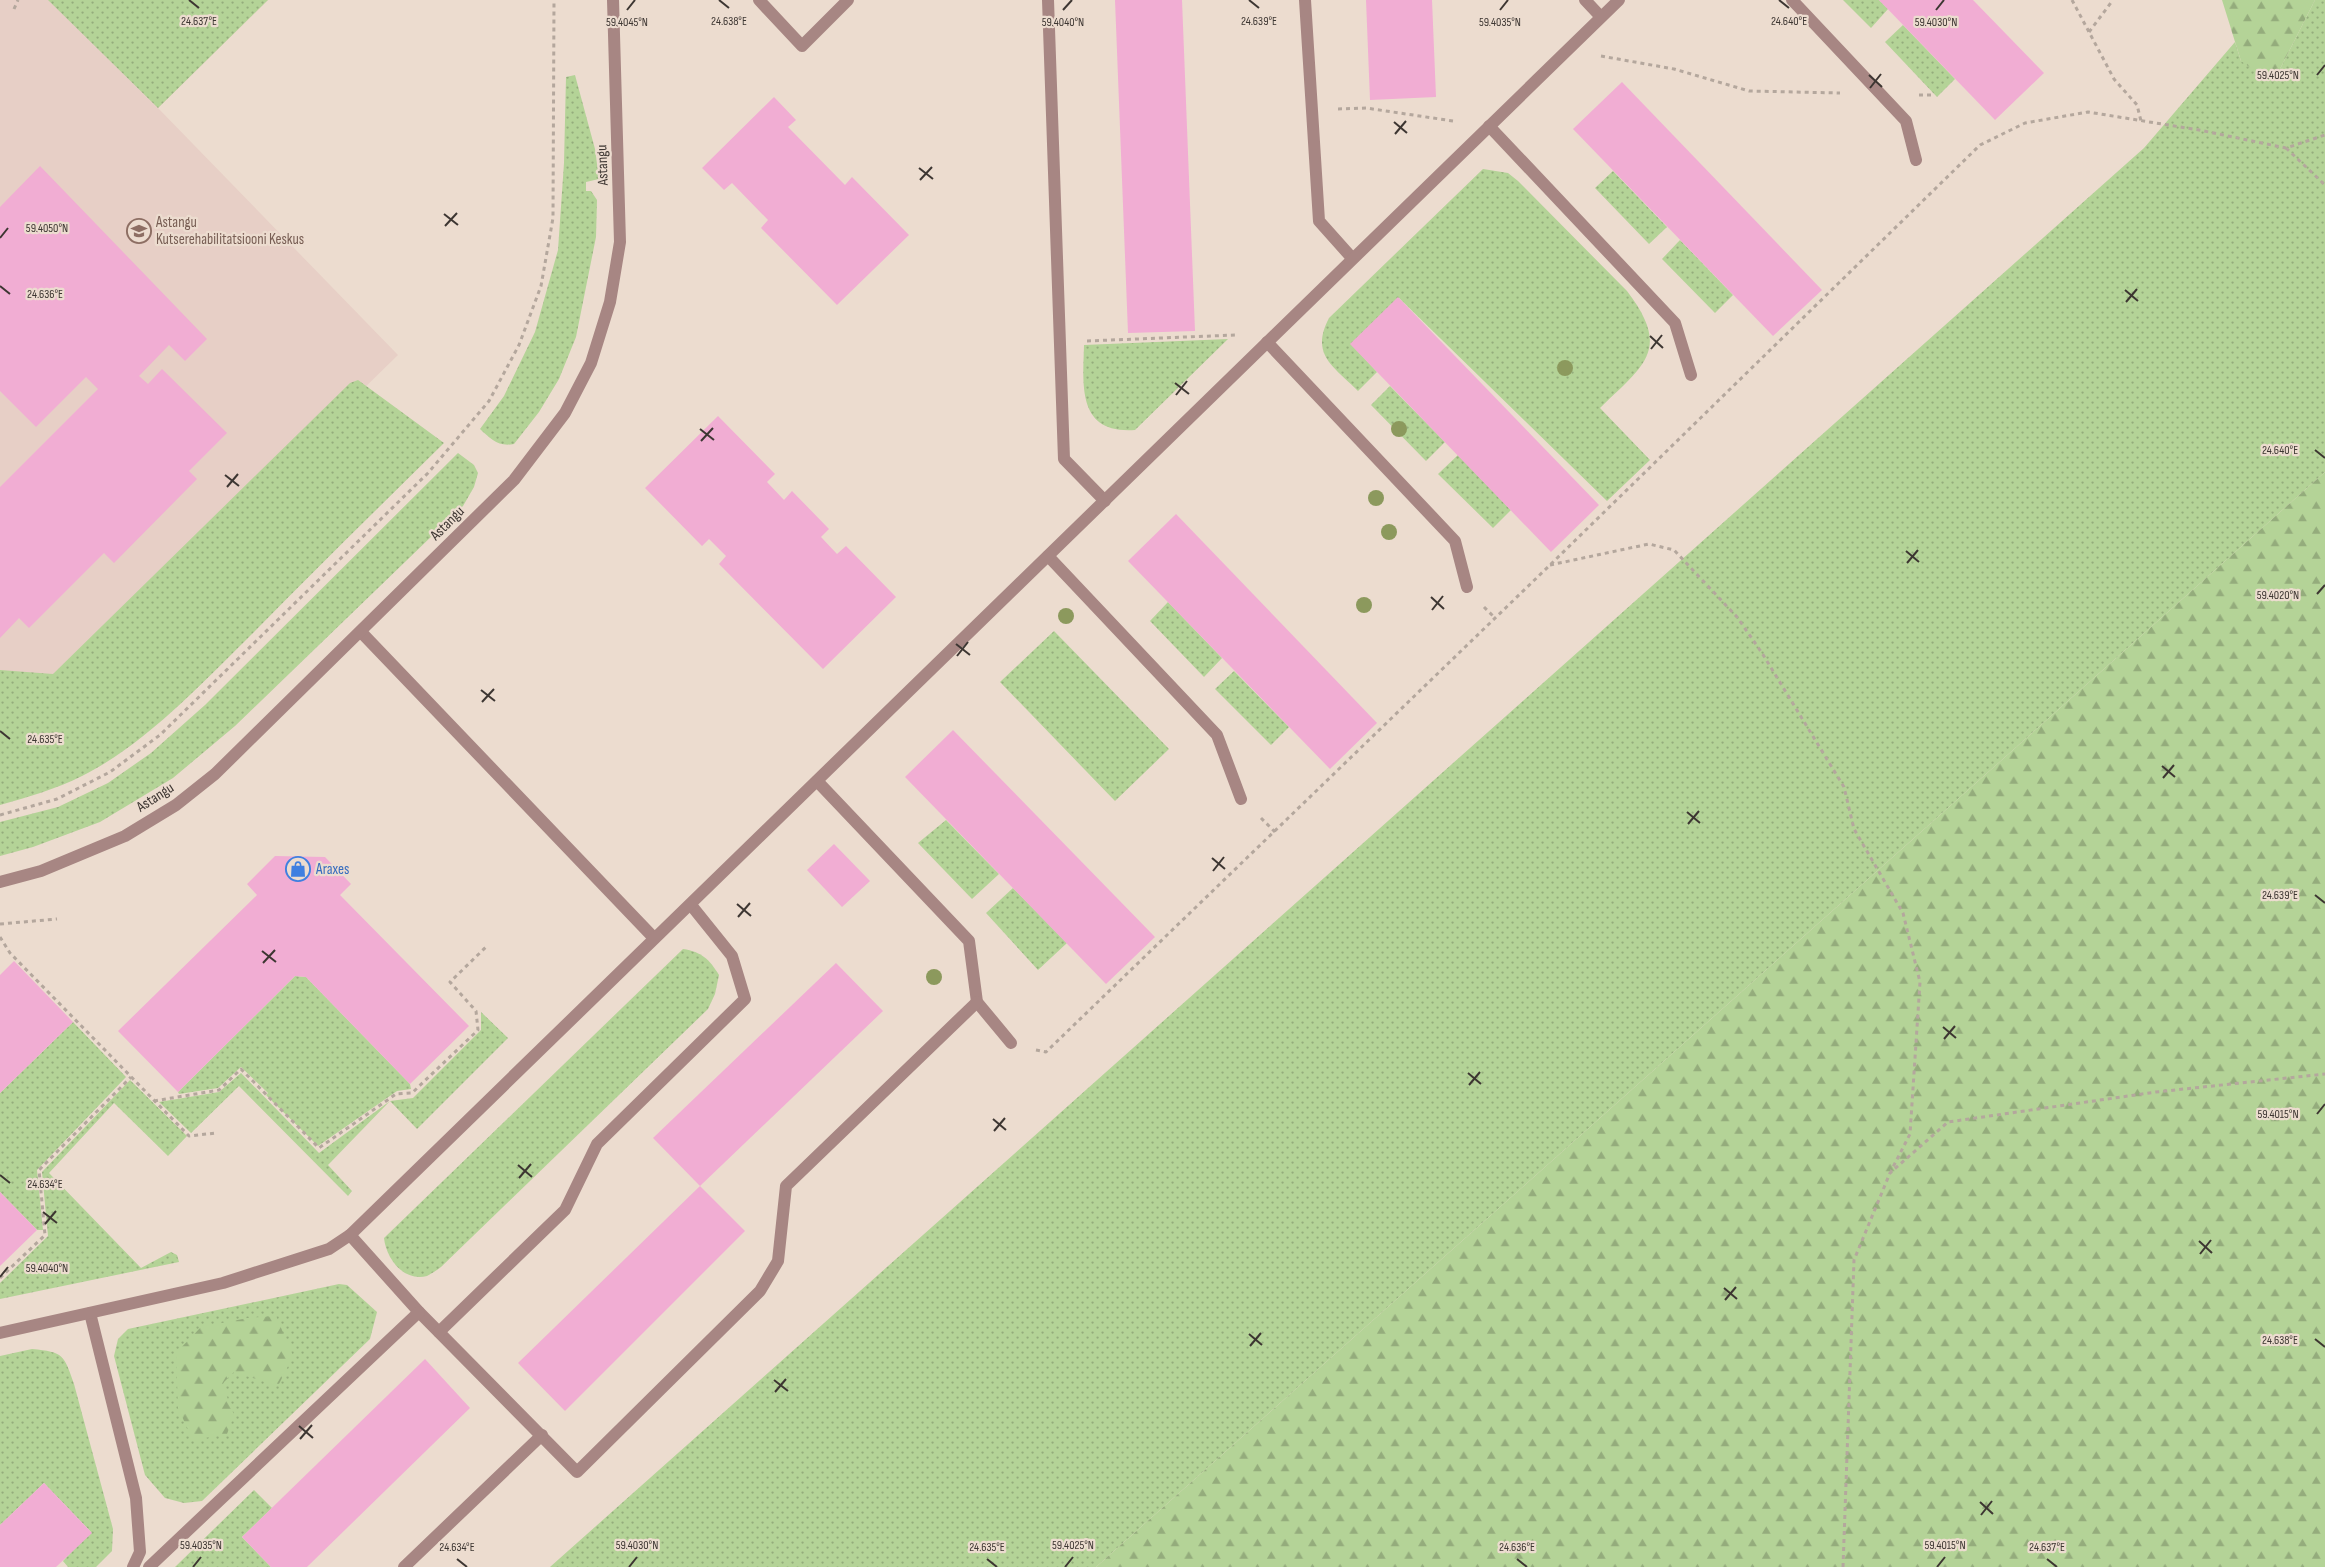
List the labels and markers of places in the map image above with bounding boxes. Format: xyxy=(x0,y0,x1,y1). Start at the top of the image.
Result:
place label: Astangu Kutserehabilitatsiooni Keskus xyxy=(155,213,304,249)
school or university icon: Astangu Kutserehabilitatsiooni Keskus xyxy=(126,218,152,244)
shop icon: Araxes xyxy=(285,856,311,882)
place label: Araxes xyxy=(315,860,349,879)

